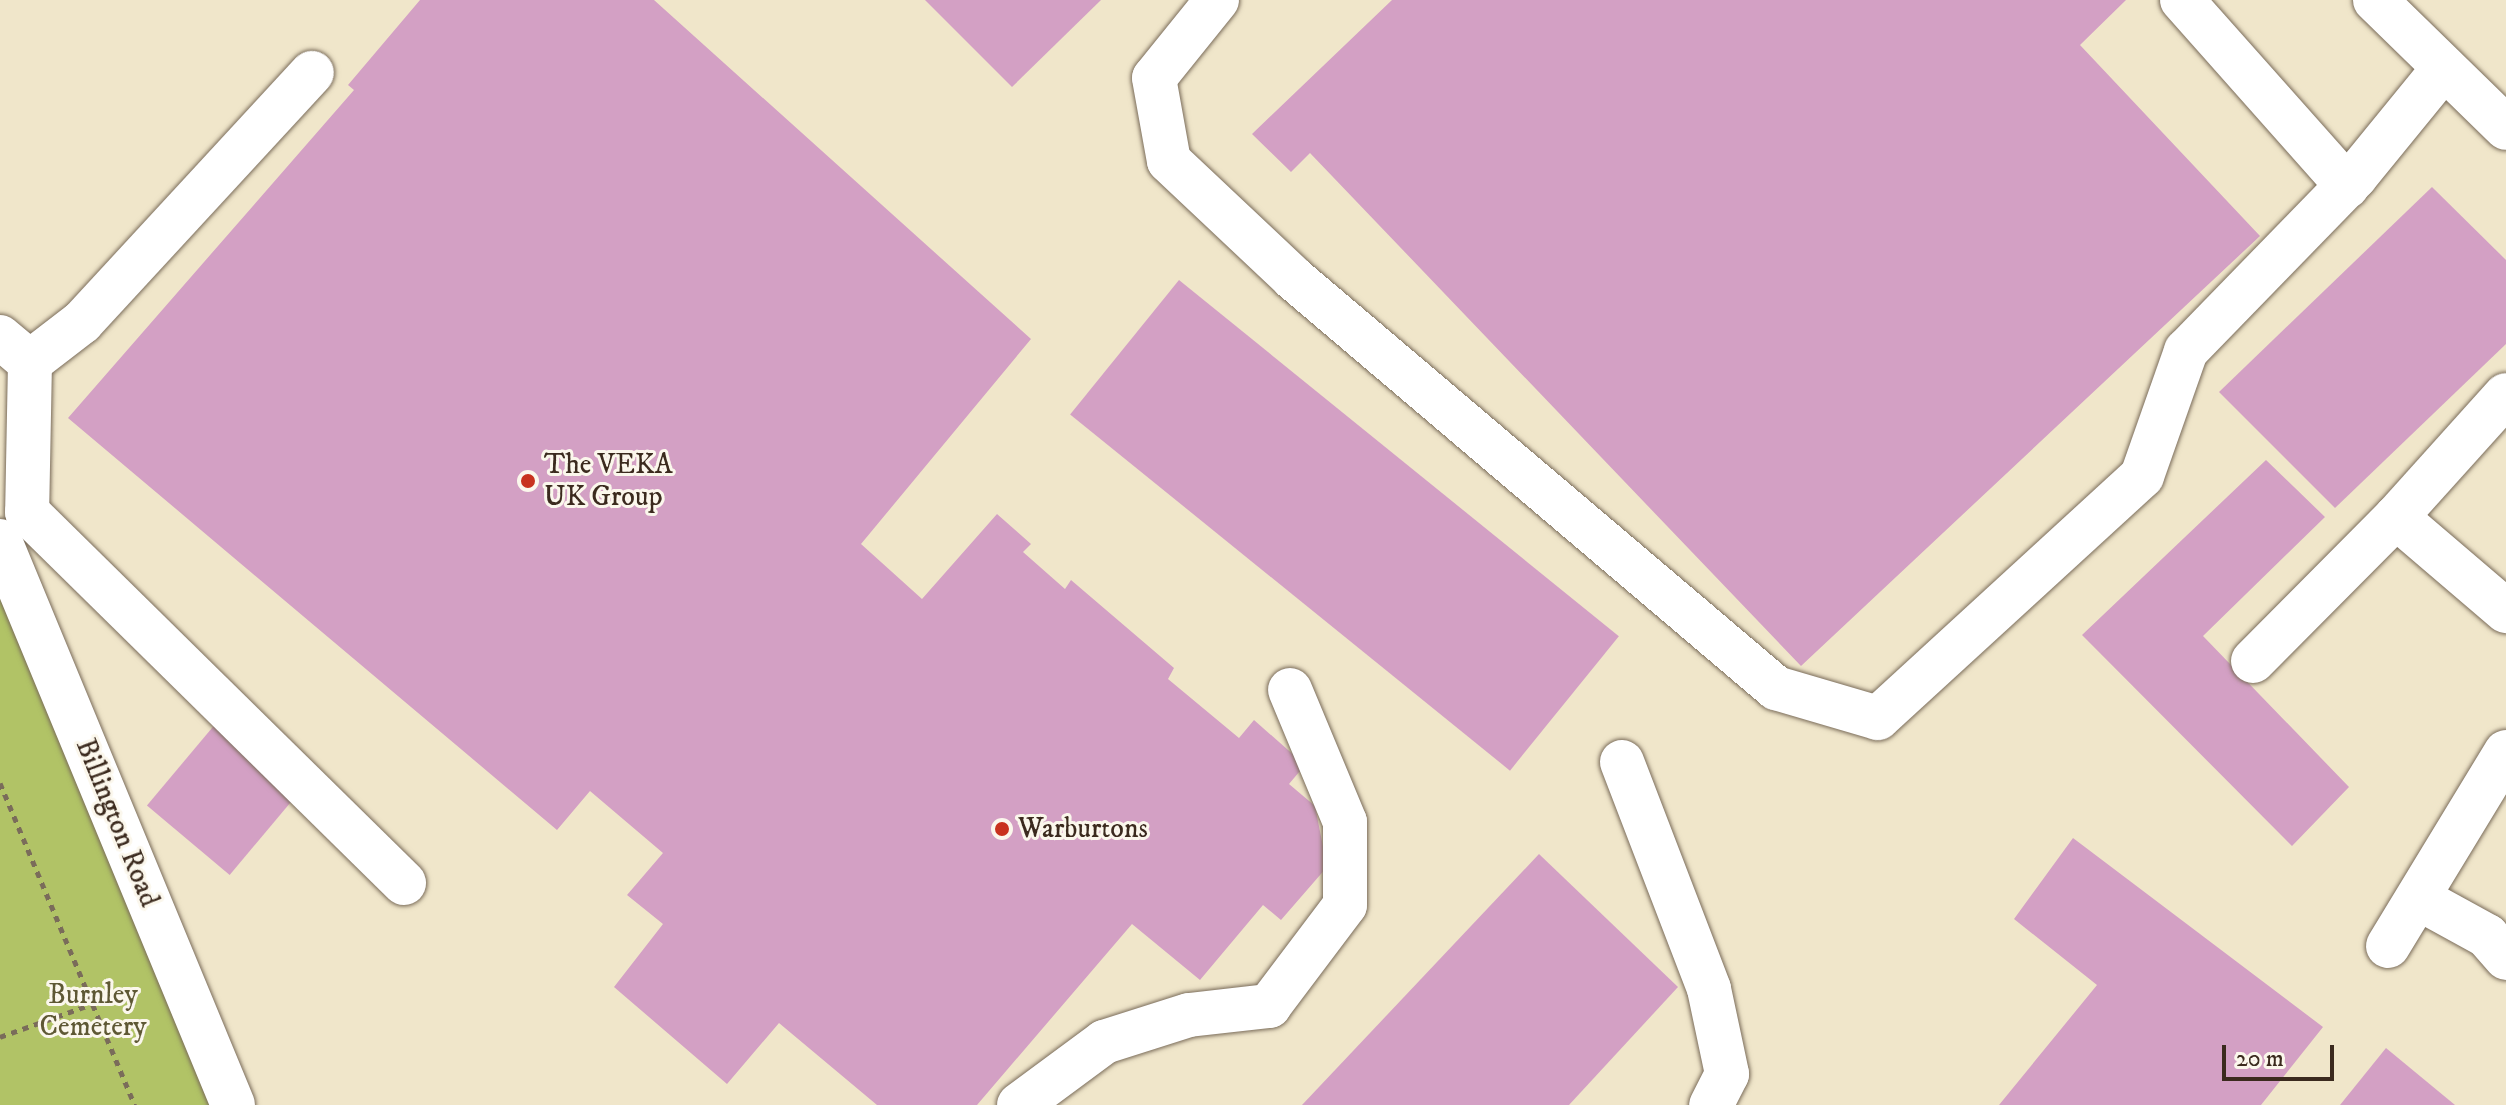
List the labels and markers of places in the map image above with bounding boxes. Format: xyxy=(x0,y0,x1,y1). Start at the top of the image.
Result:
place label: The VEKA UK Group xyxy=(544,448,672,514)
marker: The VEKA UK Group xyxy=(519,472,537,490)
place label: Warburtons xyxy=(1018,812,1148,846)
marker: Warburtons xyxy=(993,820,1011,838)

